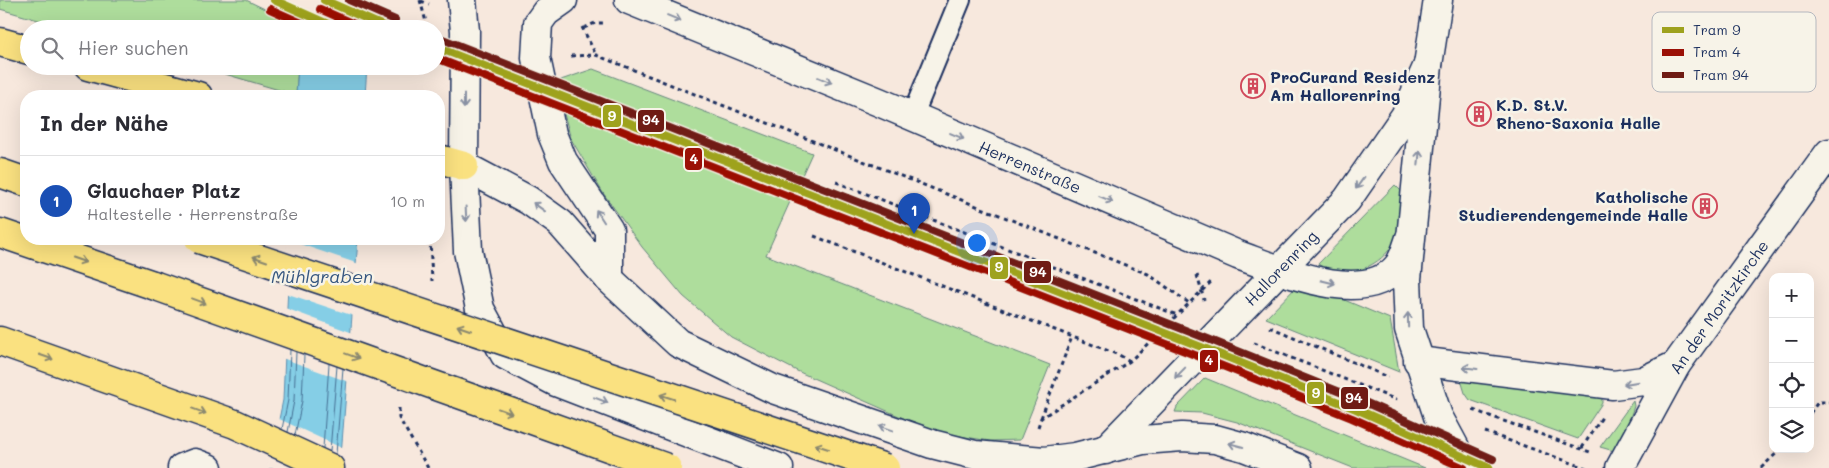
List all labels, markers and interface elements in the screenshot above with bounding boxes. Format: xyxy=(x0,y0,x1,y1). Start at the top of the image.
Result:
legend xyxy=(1652,12,1816,92)
one-way arrow xyxy=(666,14,681,24)
search box xyxy=(20,20,445,75)
text: Tram 9 xyxy=(1693,20,1740,39)
icon: search xyxy=(38,34,66,62)
text: Hier suchen xyxy=(78,35,189,60)
text: Tram 4 xyxy=(1693,42,1741,61)
text: Tram 94 xyxy=(1693,65,1749,84)
place label: ProCurand Residenz Am Hallorenring xyxy=(1270,66,1435,105)
building icon: ProCurand Residenz Am Hallorenring xyxy=(1240,73,1266,99)
one-way arrow xyxy=(817,75,832,85)
one-way arrow xyxy=(459,92,469,109)
place label: K.D. St.V. Rheno-Saxonia Halle xyxy=(1496,94,1661,133)
building icon: K.D. St.V. Rheno-Saxonia Halle xyxy=(1466,101,1492,127)
line badge: 9 xyxy=(602,104,622,128)
text: 9 xyxy=(608,106,617,125)
text: In der Nähe xyxy=(40,109,168,136)
line badge: 94 xyxy=(637,109,665,133)
text: 94 xyxy=(642,110,660,129)
one-way arrow xyxy=(949,131,964,141)
street label: Herrenstraße xyxy=(976,136,1084,198)
line badge: 4 xyxy=(684,147,703,171)
text: 4 xyxy=(690,149,699,168)
one-way arrow xyxy=(1414,150,1424,166)
one-way arrow xyxy=(1355,176,1365,190)
text: Glauchaer Platz xyxy=(87,178,240,203)
place label: Katholische Studierendengemeinde Halle xyxy=(1459,186,1688,225)
text: 1 xyxy=(52,190,60,211)
text: 10 m xyxy=(390,190,425,211)
pin: 1 xyxy=(898,193,930,234)
building icon: Katholische Studierendengemeinde Halle xyxy=(1692,193,1718,219)
one-way arrow xyxy=(1098,195,1113,205)
one-way arrow xyxy=(532,202,546,212)
text: Haltestelle · Herrenstraße xyxy=(87,203,298,224)
one-way arrow xyxy=(462,206,471,222)
one-way arrow xyxy=(595,209,605,223)
street label: Hallorenring xyxy=(1239,226,1322,310)
your location xyxy=(964,230,990,256)
street label: An der Moritzkirche xyxy=(1664,236,1773,378)
one-way arrow xyxy=(253,254,268,263)
one-way arrow xyxy=(71,256,87,265)
line badge: 9 xyxy=(989,256,1009,280)
text: 9 xyxy=(995,257,1004,276)
line badge: 94 xyxy=(1023,260,1052,284)
text: 94 xyxy=(1029,262,1047,281)
water label: Mühlgraben xyxy=(271,264,373,288)
map controls xyxy=(1769,273,1814,453)
button: + xyxy=(1769,273,1814,318)
one-way arrow xyxy=(1319,278,1335,287)
one-way arrow xyxy=(191,297,207,306)
one-way arrow xyxy=(1404,312,1413,328)
button: − xyxy=(1769,318,1814,363)
one-way arrow xyxy=(456,323,472,332)
line badge: 4 xyxy=(1199,349,1219,373)
text: 4 xyxy=(1205,350,1214,369)
one-way arrow xyxy=(344,352,360,361)
one-way arrow xyxy=(38,353,53,362)
one-way arrow xyxy=(1462,363,1478,373)
button: locate xyxy=(1769,363,1814,408)
one-way arrow xyxy=(1174,366,1186,379)
one-way arrow xyxy=(1624,378,1640,388)
line badge: 9 xyxy=(1306,381,1325,405)
text: 9 xyxy=(1312,383,1321,402)
line badge: 94 xyxy=(1340,386,1369,410)
text: 94 xyxy=(1345,388,1363,407)
one-way arrow xyxy=(660,391,676,401)
one-way arrow xyxy=(593,395,608,405)
one-way arrow xyxy=(497,406,513,416)
one-way arrow xyxy=(191,407,207,416)
button: layers xyxy=(1769,408,1814,453)
one-way arrow xyxy=(879,423,894,432)
one-way arrow xyxy=(1228,440,1244,449)
one-way arrow xyxy=(814,442,830,452)

